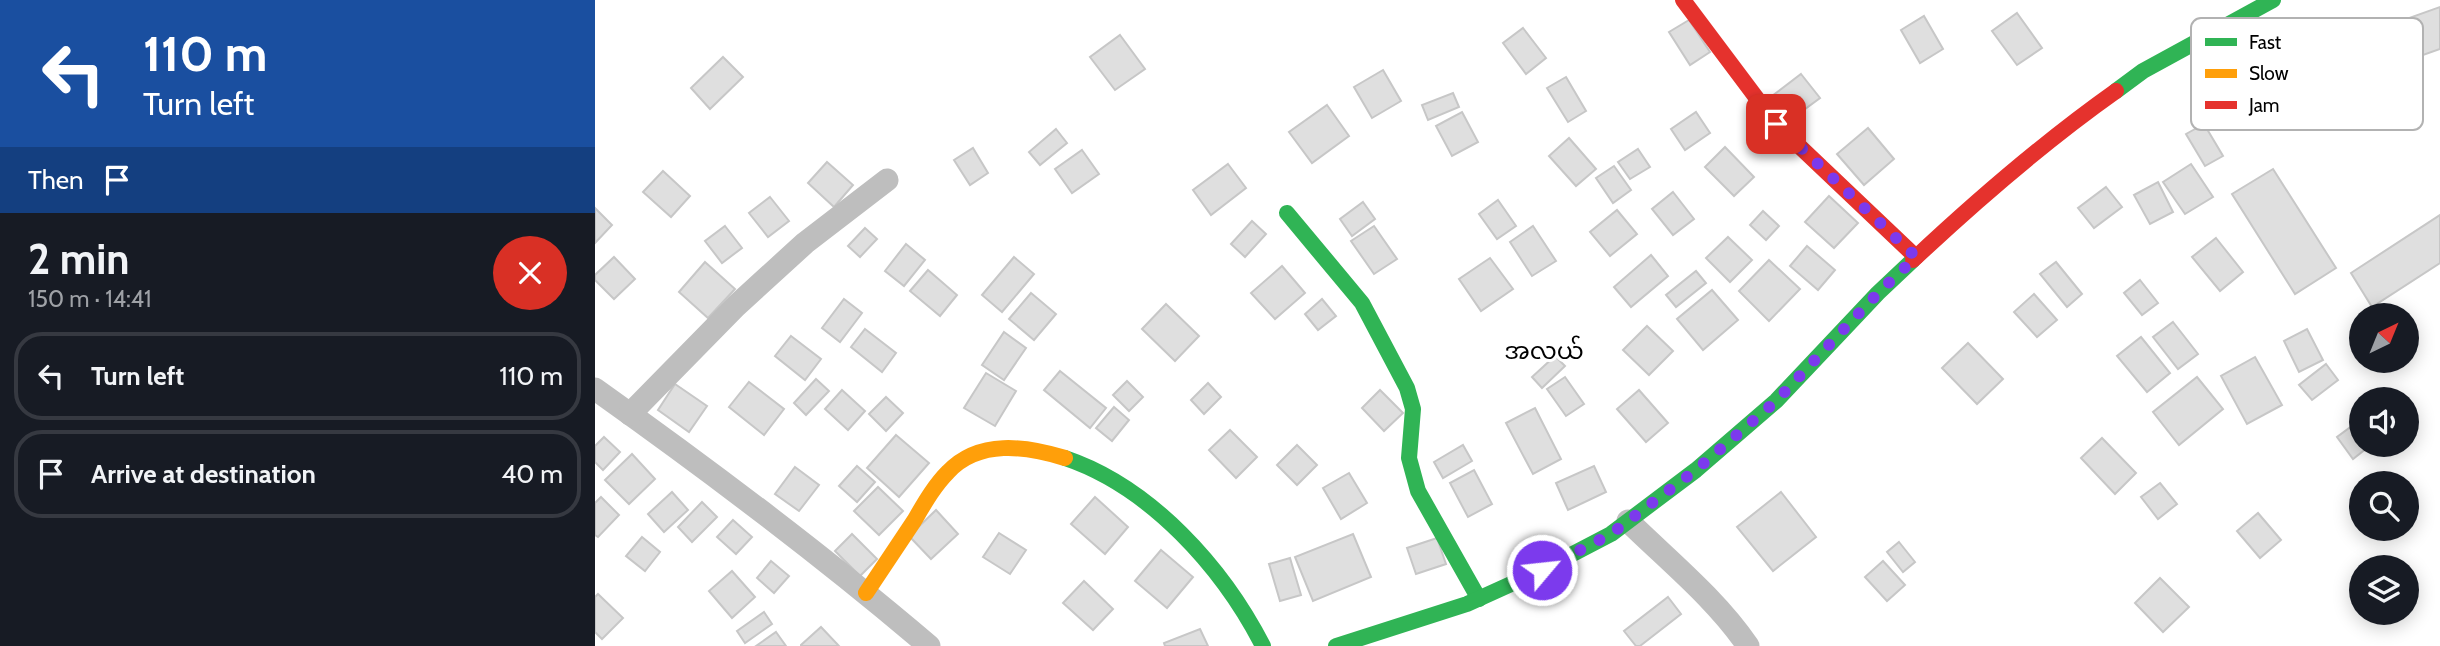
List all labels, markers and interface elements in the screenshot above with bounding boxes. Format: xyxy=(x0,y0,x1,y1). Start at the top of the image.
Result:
legend xyxy=(2191,18,2423,130)
text: 110 m xyxy=(143,24,267,83)
icon: left xyxy=(28,28,119,119)
text: Fast xyxy=(2249,31,2282,54)
text: Slow xyxy=(2249,62,2289,85)
text: Turn left xyxy=(143,84,254,123)
pin xyxy=(1746,94,1806,154)
text: Jam xyxy=(2248,94,2279,117)
icon: arrive xyxy=(1757,105,1795,143)
icon: arrive xyxy=(98,161,136,199)
text: Then xyxy=(28,164,84,196)
text: 2 min xyxy=(28,233,129,285)
button: close xyxy=(493,236,567,310)
text: 150 m · 14:41 xyxy=(28,285,152,313)
north arrow xyxy=(2349,303,2419,373)
map controls xyxy=(2349,303,2419,625)
district label: အလယ် xyxy=(1504,335,1584,365)
icon: left xyxy=(32,357,70,395)
text: Turn left xyxy=(91,360,184,392)
text: 110 m xyxy=(499,360,563,392)
button: sound xyxy=(2349,387,2419,457)
icon: arrive xyxy=(32,455,70,493)
text: Arrive at destination xyxy=(91,458,316,490)
text: 40 m xyxy=(501,458,563,490)
button: search xyxy=(2349,471,2419,541)
position arrow xyxy=(1505,533,1579,607)
button: layers xyxy=(2349,555,2419,625)

